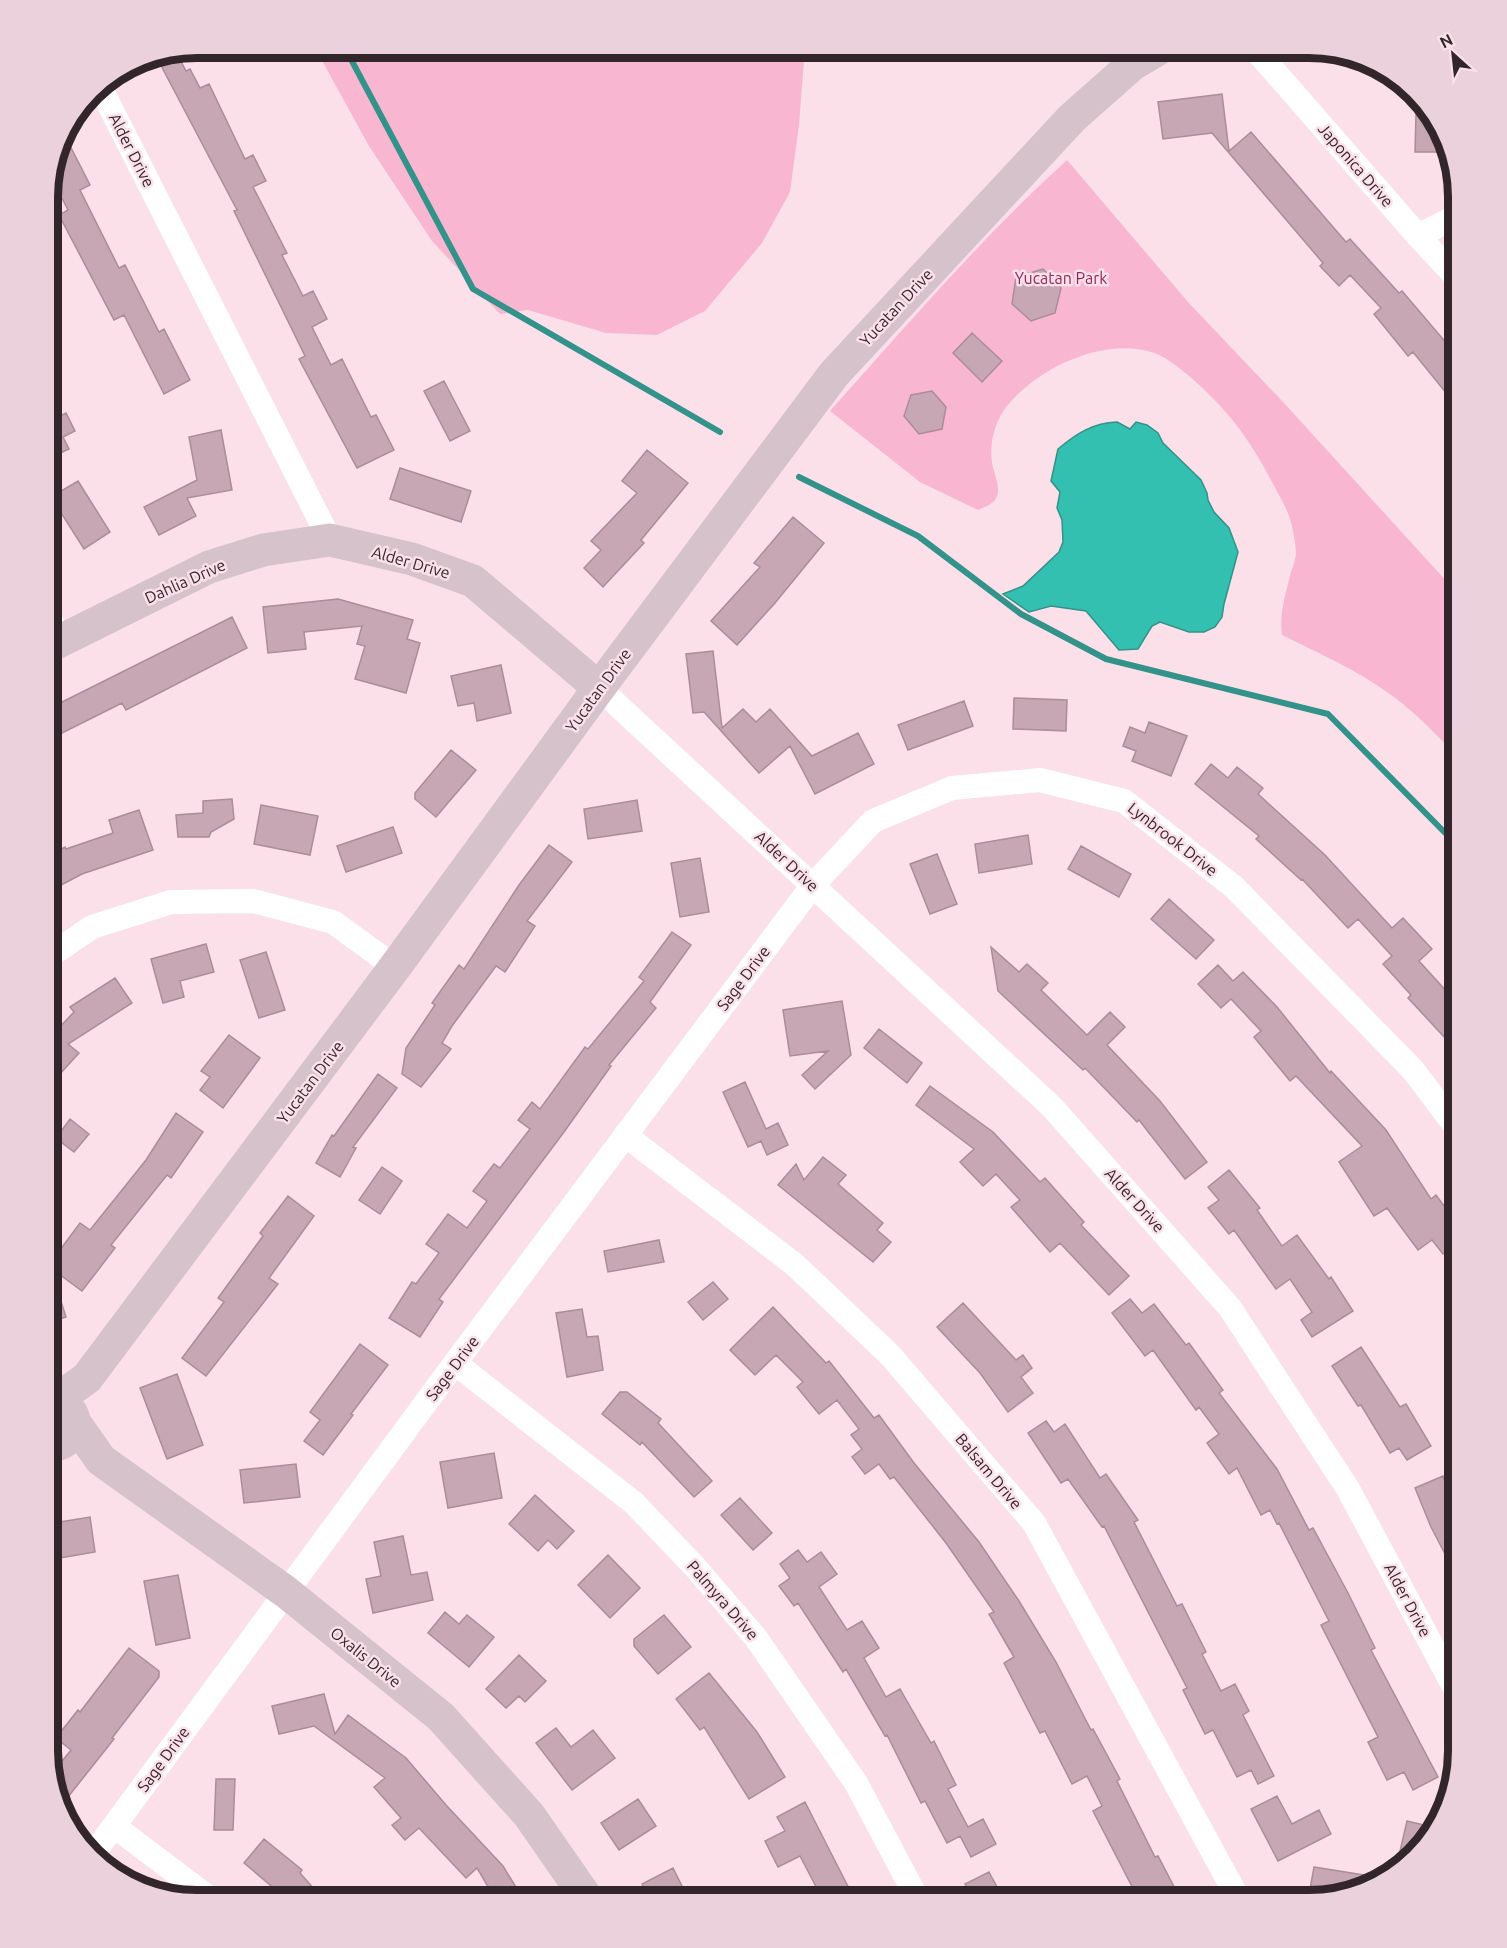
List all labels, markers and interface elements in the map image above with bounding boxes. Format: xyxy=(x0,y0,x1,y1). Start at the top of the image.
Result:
north arrow xyxy=(1423,24,1483,84)
text: N xyxy=(1437,30,1456,51)
street label: Alder Drive xyxy=(106,110,158,190)
street label: Japonica Drive xyxy=(1315,119,1397,211)
street label: Yucatan Drive xyxy=(856,265,936,349)
park label: Yucatan Park xyxy=(1015,269,1107,287)
street label: Alder Drive xyxy=(370,542,452,582)
street label: Dahlia Drive xyxy=(142,555,228,607)
street label: Yucatan Drive xyxy=(562,645,634,735)
street label: Lynbrook Drive xyxy=(1125,799,1221,879)
street label: Alder Drive xyxy=(751,827,823,895)
street label: Sage Drive xyxy=(713,942,773,1014)
street label: Yucatan Drive xyxy=(273,1037,347,1127)
street label: Alder Drive xyxy=(1101,1164,1169,1236)
street label: Sage Drive xyxy=(422,1332,482,1404)
street label: Balsam Drive xyxy=(952,1430,1026,1512)
street label: Palmyra Drive xyxy=(684,1557,762,1643)
street label: Alder Drive xyxy=(1381,1560,1435,1640)
street label: Oxalis Drive xyxy=(327,1623,405,1691)
street label: Sage Drive xyxy=(133,1723,193,1795)

